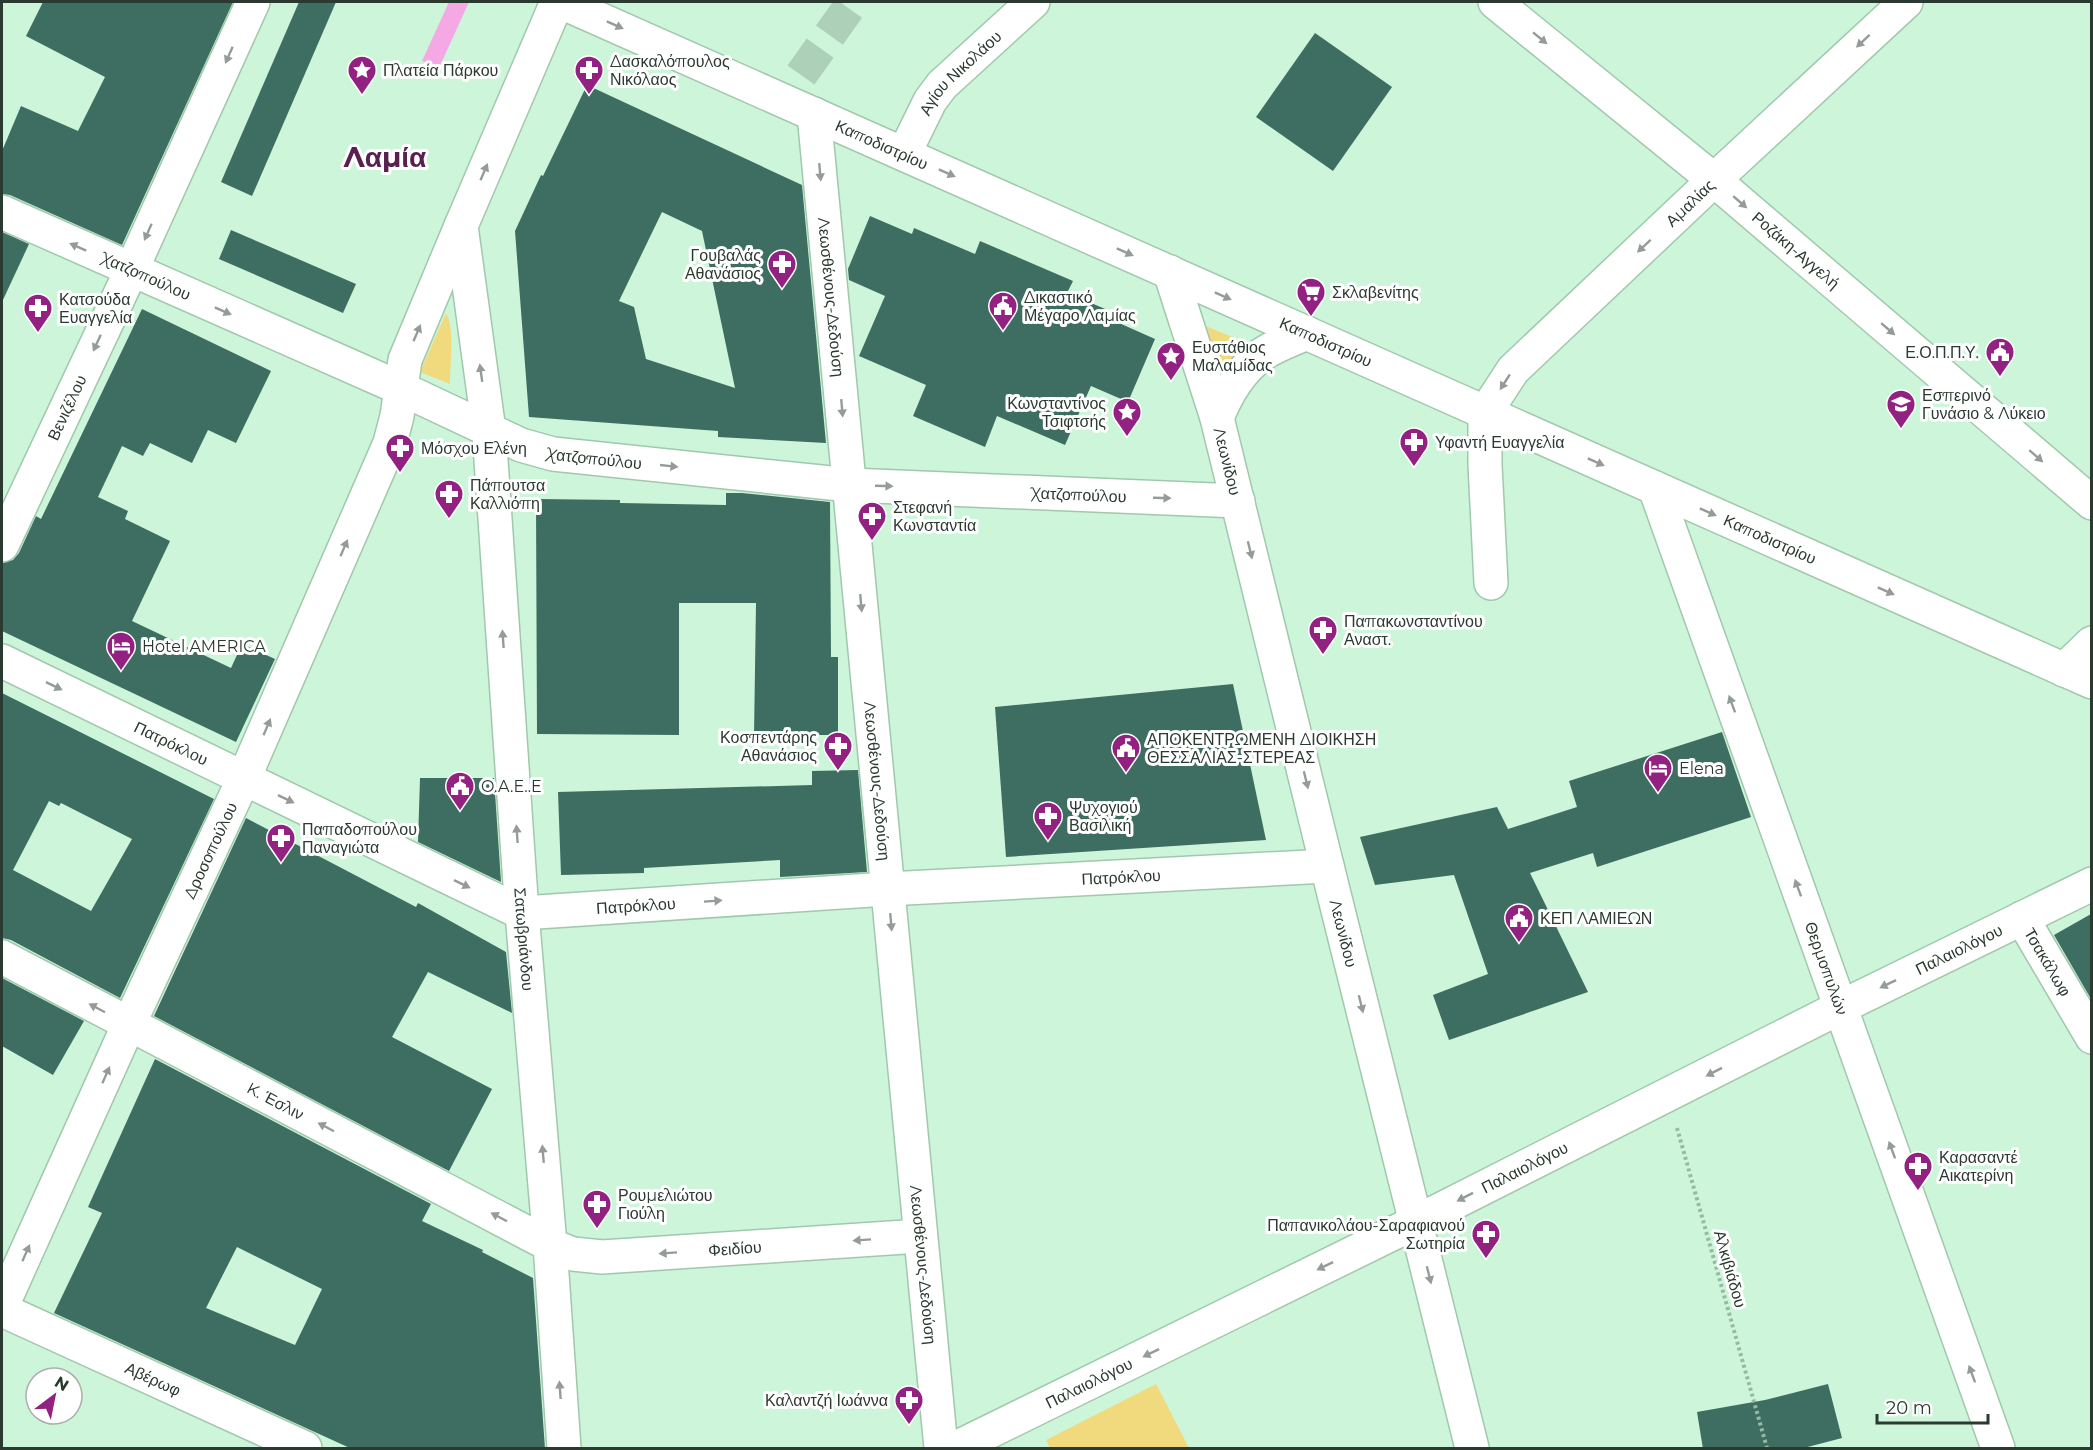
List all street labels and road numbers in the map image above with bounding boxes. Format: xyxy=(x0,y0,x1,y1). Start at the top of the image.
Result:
street label: Αγίου Νικολάου xyxy=(915,26,1005,118)
street label: Καποδιστρίου xyxy=(833,116,931,173)
street label: Αμαλίας xyxy=(1662,175,1719,230)
street label: Ροζάκη-Αγγελή xyxy=(1748,207,1844,293)
street label: Λεωσθένους-Δεδούση xyxy=(814,217,848,378)
street label: Χατζοπούλου xyxy=(97,247,194,304)
street label: Καποδιστρίου xyxy=(1277,313,1375,371)
street label: Βενιζέλου xyxy=(43,372,90,443)
street label: Λεωνίδου xyxy=(1210,426,1245,497)
street label: Χατζοπούλου xyxy=(543,443,643,473)
street label: Χατζοπούλου xyxy=(1029,483,1127,506)
street label: Καποδιστρίου xyxy=(1721,510,1819,568)
street label: Λεωσθένους-Δεδούση xyxy=(860,700,895,862)
street label: Πατρόκλου xyxy=(131,717,211,769)
street label: Δροσοπούλου xyxy=(180,799,241,901)
street label: Πατρόκλου xyxy=(1081,865,1161,888)
street label: Σατωβριάνδου xyxy=(511,887,538,991)
street label: Πατρόκλου xyxy=(596,893,676,918)
street label: Λεωνίδου xyxy=(1326,898,1361,969)
street label: Θερμοπυλών xyxy=(1801,919,1852,1018)
street label: Παλαιολόγου xyxy=(1912,920,2005,979)
street label: Τσακάλωφ xyxy=(2020,924,2075,999)
street label: K. Έσλιν xyxy=(244,1078,307,1124)
street label: Παλαιολόγου xyxy=(1478,1137,1571,1197)
street label: Λεωσθένους-Δεδούση xyxy=(907,1184,941,1345)
street label: Αλκιβιάδου xyxy=(1710,1228,1750,1310)
street label: Φειδίου xyxy=(707,1237,762,1259)
street label: Παλαιολόγου xyxy=(1042,1353,1135,1412)
street label: Αβέρωφ xyxy=(122,1358,184,1400)

